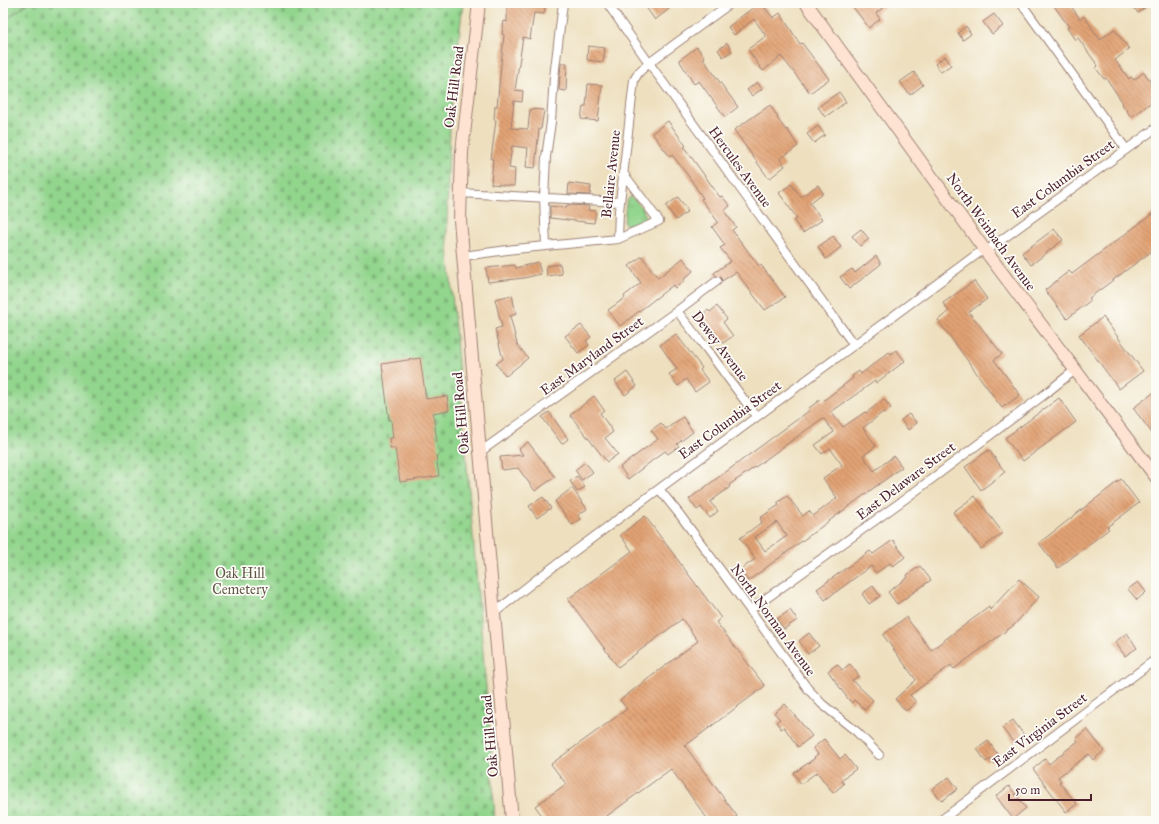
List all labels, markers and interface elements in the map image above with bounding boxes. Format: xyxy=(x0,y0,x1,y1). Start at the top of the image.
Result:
street label: Oak Hill Road xyxy=(441,45,467,129)
street label: Hercules Avenue xyxy=(705,123,775,211)
street label: Bellaire Avenue xyxy=(598,129,624,219)
street label: East Columbia Street xyxy=(1008,136,1118,222)
street label: North Weinbach Avenue xyxy=(943,170,1039,294)
street label: Dewey Avenue xyxy=(688,308,752,385)
street label: East Maryland Street xyxy=(537,313,647,399)
street label: Oak Hill Road xyxy=(449,371,473,455)
street label: East Columbia Street xyxy=(675,377,785,463)
street label: East Delaware Street xyxy=(853,438,959,524)
street label: North Norman Avenue xyxy=(727,561,819,679)
park label: Oak Hill Cemetery xyxy=(212,565,268,598)
street label: East Virginia Street xyxy=(990,689,1090,771)
street label: Oak Hill Road xyxy=(478,694,502,778)
scale bar xyxy=(1009,776,1091,802)
text: 50 m xyxy=(1015,783,1040,797)

